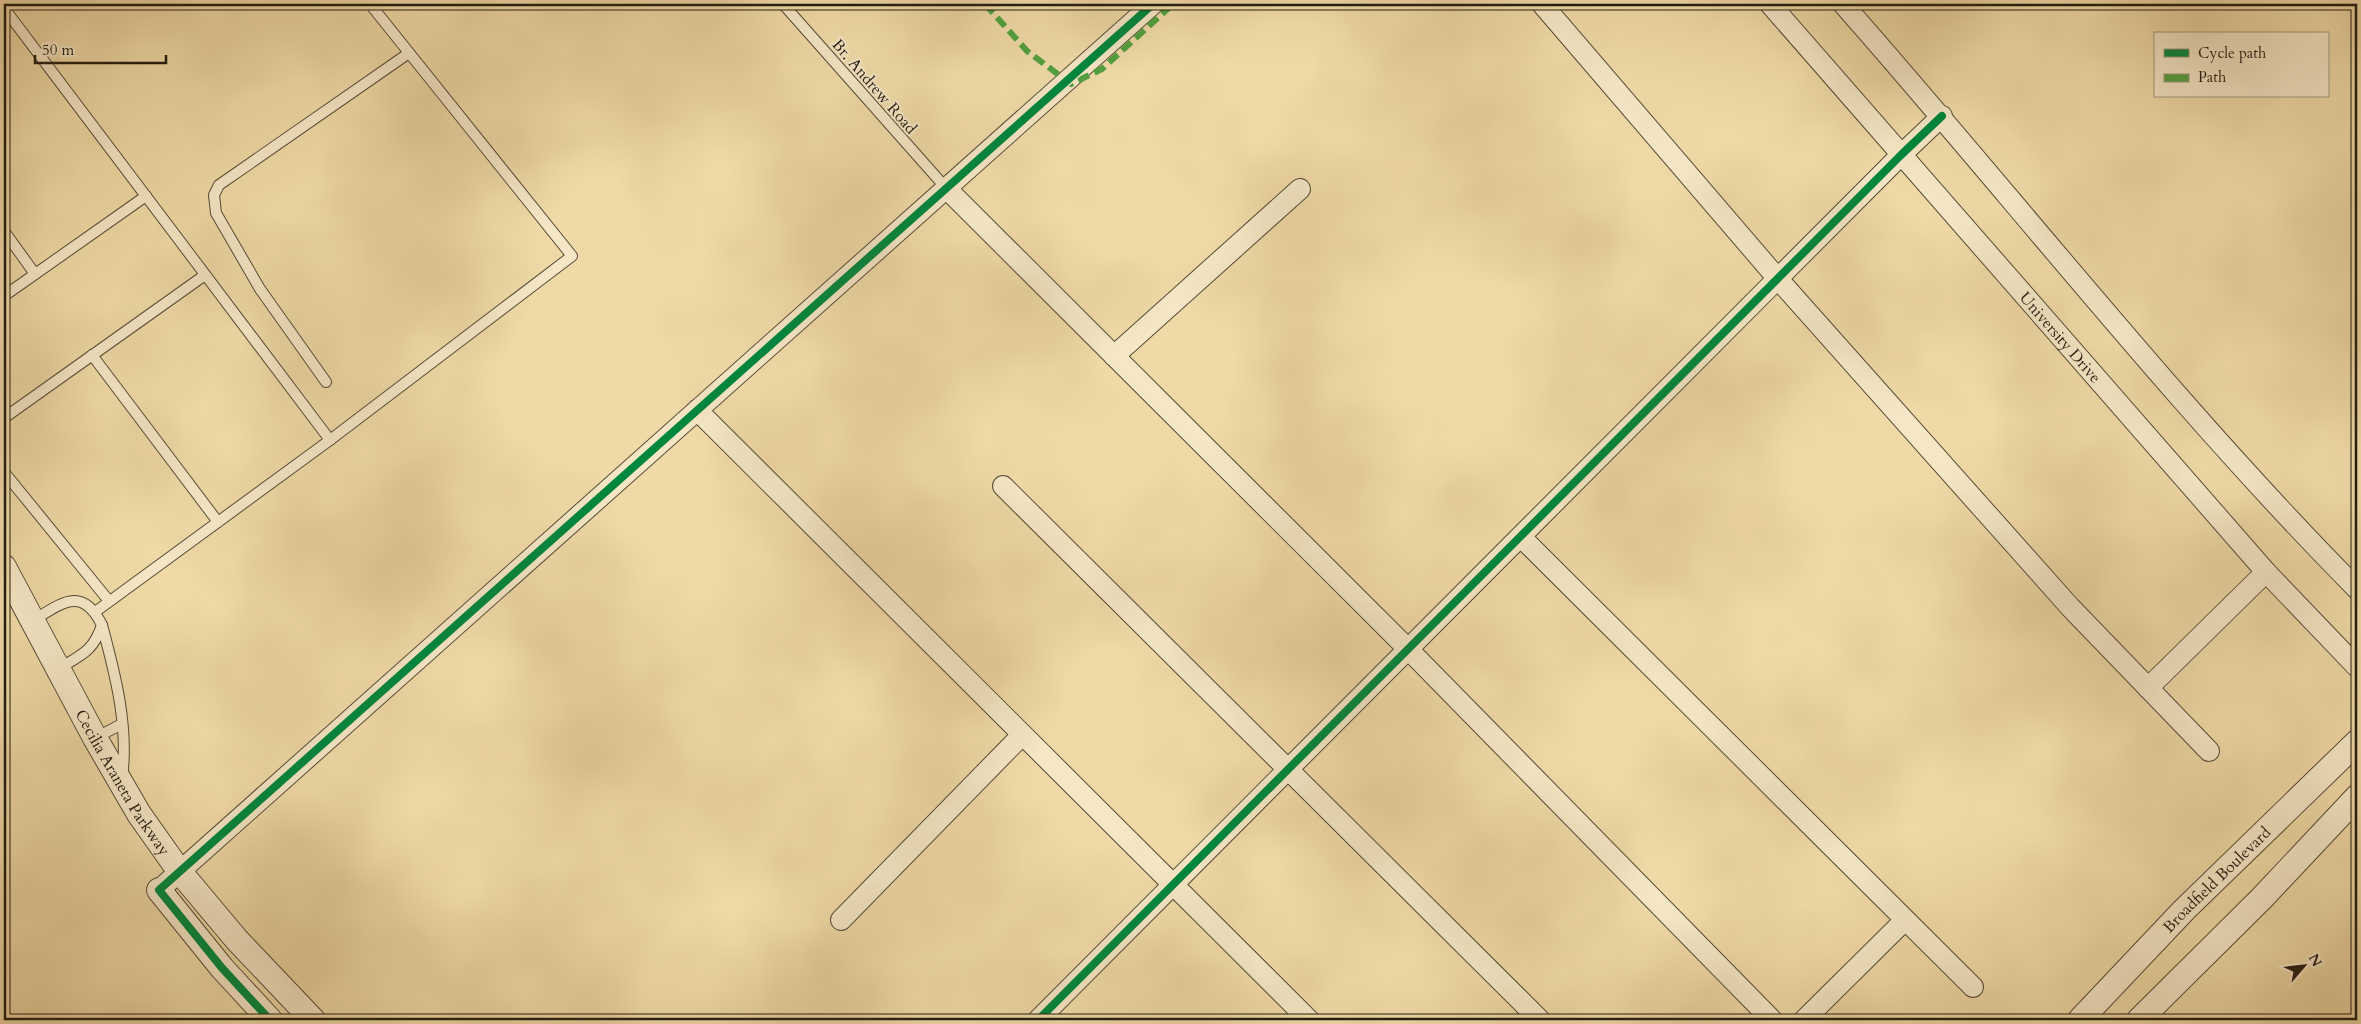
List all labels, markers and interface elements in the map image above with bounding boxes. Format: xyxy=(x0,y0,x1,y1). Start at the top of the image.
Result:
scale bar xyxy=(35,32,166,64)
legend xyxy=(2154,32,2328,98)
street label: Br. Andrew Road xyxy=(827,34,922,139)
text: 50 m xyxy=(42,40,74,60)
text: Cycle path xyxy=(2198,43,2267,63)
text: Path xyxy=(2198,67,2227,87)
street label: University Drive xyxy=(2014,287,2106,388)
street label: Cecilia Araneta Parkway xyxy=(70,706,175,861)
street label: Broadfield Boulevard xyxy=(2158,822,2276,938)
north arrow xyxy=(2278,942,2328,992)
text: N xyxy=(2304,950,2326,970)

